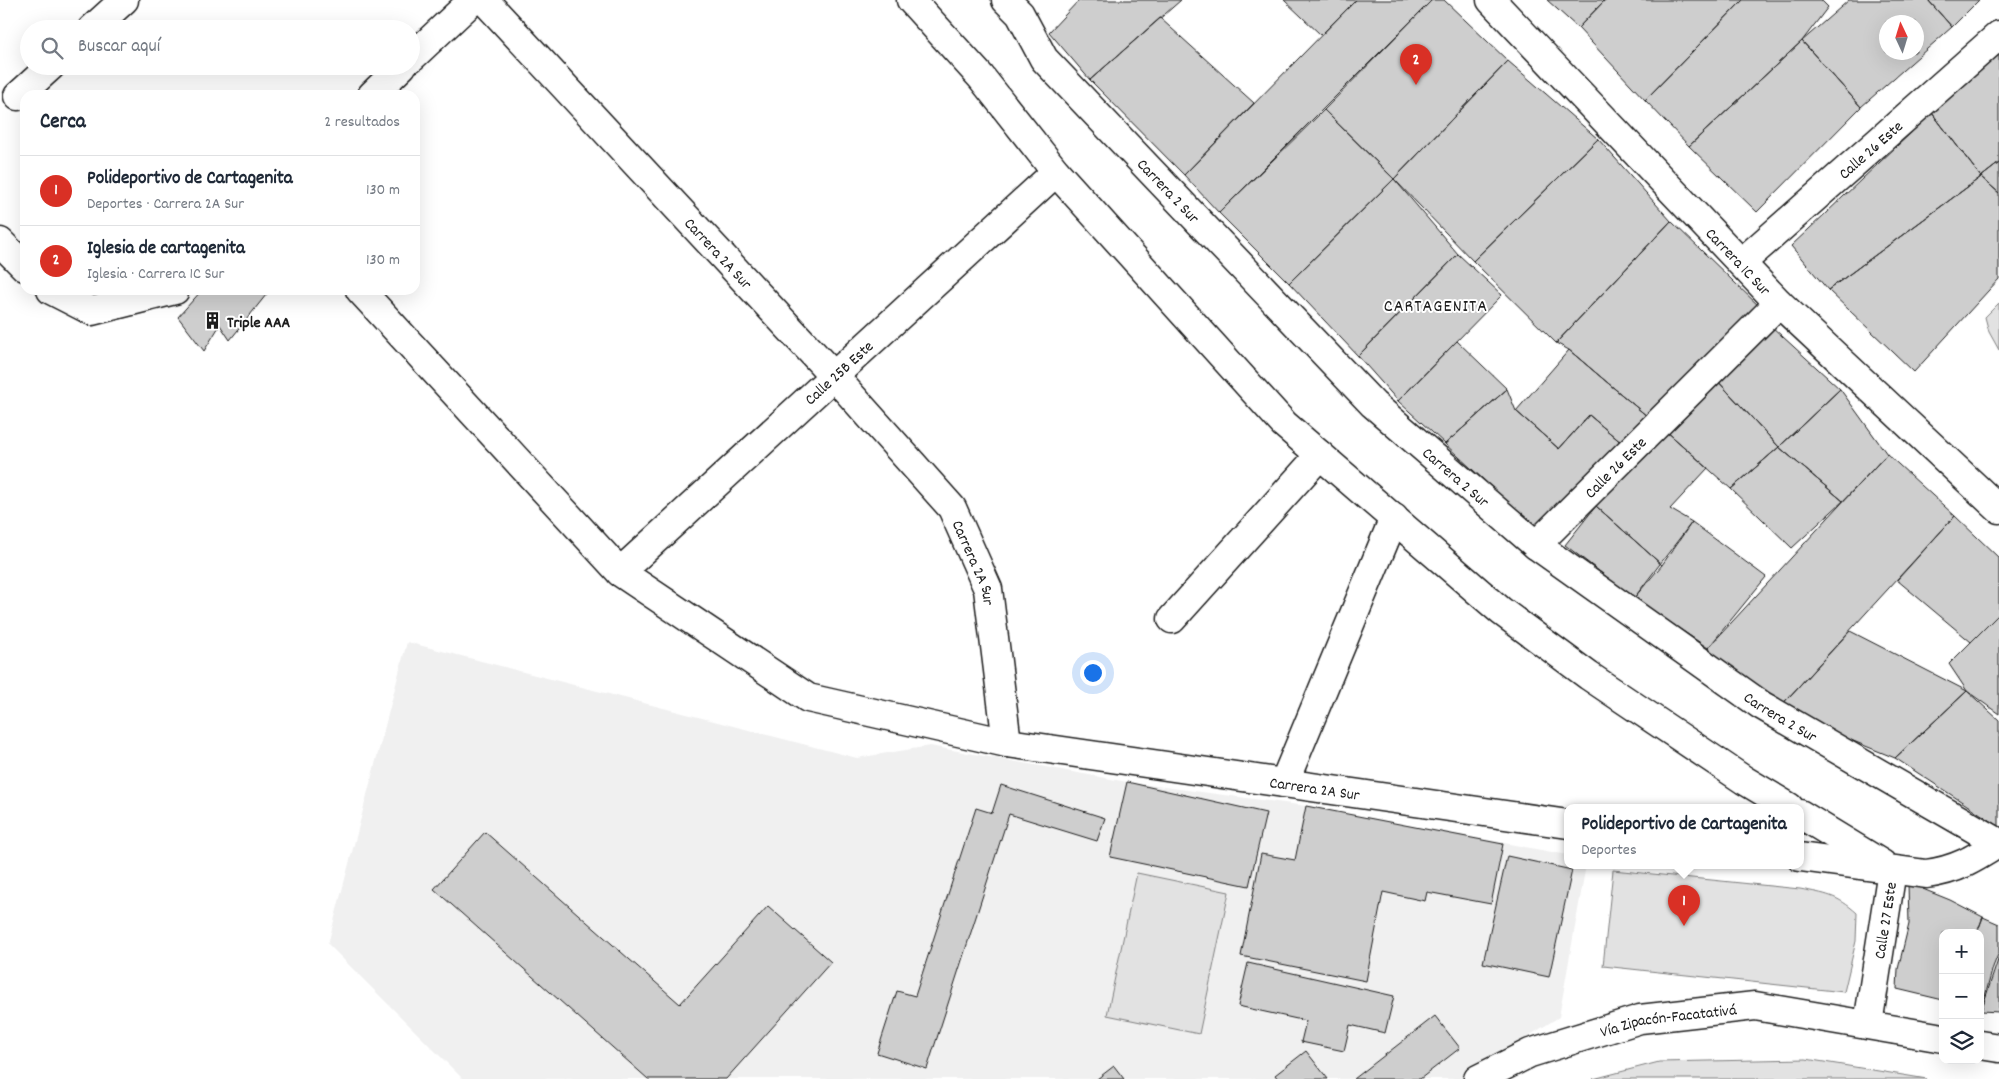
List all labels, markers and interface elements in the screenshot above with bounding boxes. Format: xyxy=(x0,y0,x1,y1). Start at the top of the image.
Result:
north arrow xyxy=(1879,15,1924,60)
search box xyxy=(20,20,420,75)
icon: search xyxy=(38,34,66,62)
text: Buscar aquí xyxy=(78,34,160,61)
pin: 2 xyxy=(1400,44,1432,85)
text: Cerca xyxy=(40,108,86,138)
text: 2 resultados xyxy=(324,111,400,134)
street label: Calle 26 Este xyxy=(1834,116,1909,186)
street label: Carrera 2 Sur xyxy=(1131,154,1204,230)
text: Polideportivo de Cartagenita xyxy=(87,166,293,193)
text: 1 xyxy=(54,179,58,202)
text: 130 m xyxy=(366,179,400,202)
text: Deportes · Carrera 2A Sur xyxy=(87,193,244,216)
street label: Carrera 2A Sur xyxy=(678,213,757,295)
street label: Carrera 1C Sur xyxy=(1699,223,1775,302)
text: Iglesia de cartagenita xyxy=(87,236,245,263)
text: 2 xyxy=(53,249,60,272)
text: 130 m xyxy=(366,249,400,272)
text: Iglesia · Carrera 1C Sur xyxy=(87,263,224,286)
district label: CARTAGENITA xyxy=(1384,295,1488,320)
building icon: Triple AAA xyxy=(203,311,223,331)
place label: Triple AAA xyxy=(227,312,291,335)
street label: Calle 25B Este xyxy=(800,336,879,411)
street label: Calle 26 Este xyxy=(1580,432,1653,505)
street label: Carrera 2 Sur xyxy=(1416,443,1494,514)
street label: Carrera 2A Sur xyxy=(945,517,999,607)
your location xyxy=(1080,660,1106,686)
street label: Carrera 2 Sur xyxy=(1738,687,1821,749)
street label: Carrera 2A Sur xyxy=(1268,772,1361,808)
popup xyxy=(1564,804,1804,869)
text: Polideportivo de Cartagenita xyxy=(1581,812,1787,839)
text: Deportes xyxy=(1581,839,1637,862)
street label: Calle 27 Este xyxy=(1869,881,1904,961)
pin: 1 xyxy=(1668,885,1700,926)
map controls xyxy=(1939,929,1984,1064)
button: + xyxy=(1939,929,1984,974)
button: − xyxy=(1939,974,1984,1019)
street label: Vía Zipacón-Facatativá xyxy=(1598,999,1738,1045)
button: layers xyxy=(1939,1019,1984,1064)

